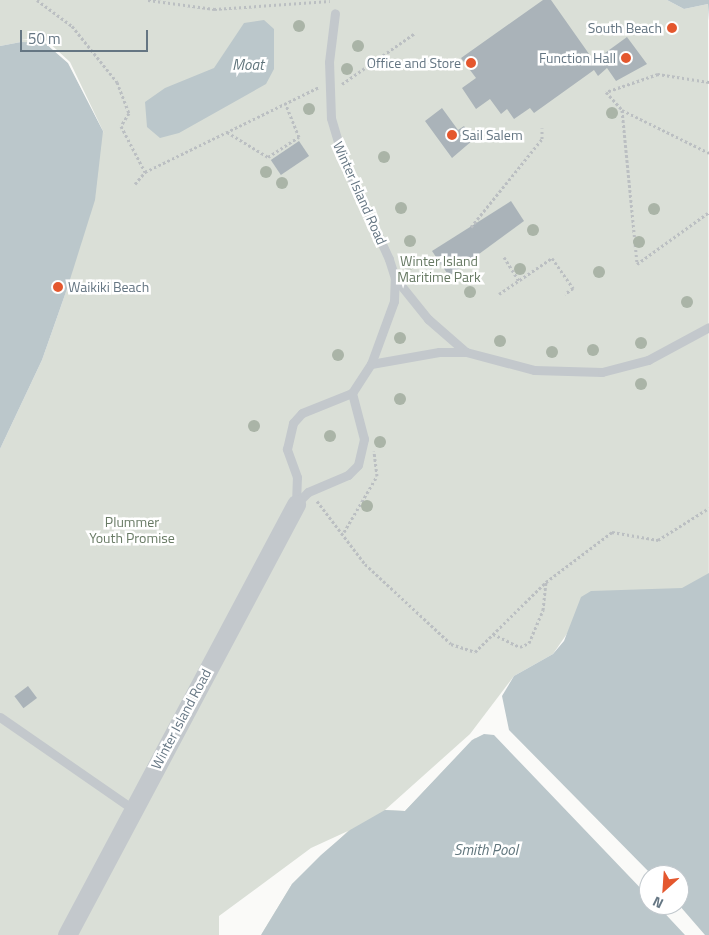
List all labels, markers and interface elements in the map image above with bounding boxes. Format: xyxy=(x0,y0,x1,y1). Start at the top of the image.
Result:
scale bar xyxy=(22,20,150,52)
place label: South Beach xyxy=(588,20,662,36)
marker: South Beach xyxy=(666,22,678,34)
text: 50 m xyxy=(28,27,61,50)
place label: Function Hall xyxy=(539,50,616,66)
marker: Function Hall xyxy=(620,52,632,64)
place label: Office and Store xyxy=(367,55,461,71)
water label: Moat xyxy=(232,56,264,74)
marker: Office and Store xyxy=(465,57,477,69)
place label: Sail Salem xyxy=(462,127,523,143)
marker: Sail Salem xyxy=(446,129,458,141)
street label: Winter Island Road xyxy=(330,139,390,247)
park label: Winter Island Maritime Park xyxy=(397,253,481,286)
place label: Waikiki Beach xyxy=(68,279,149,295)
marker: Waikiki Beach xyxy=(52,281,64,293)
park label: Plummer Youth Promise xyxy=(89,514,175,546)
street label: Winter Island Road xyxy=(147,666,215,772)
water label: Smith Pool xyxy=(454,841,518,859)
north arrow xyxy=(639,865,689,915)
text: N xyxy=(649,891,667,915)

